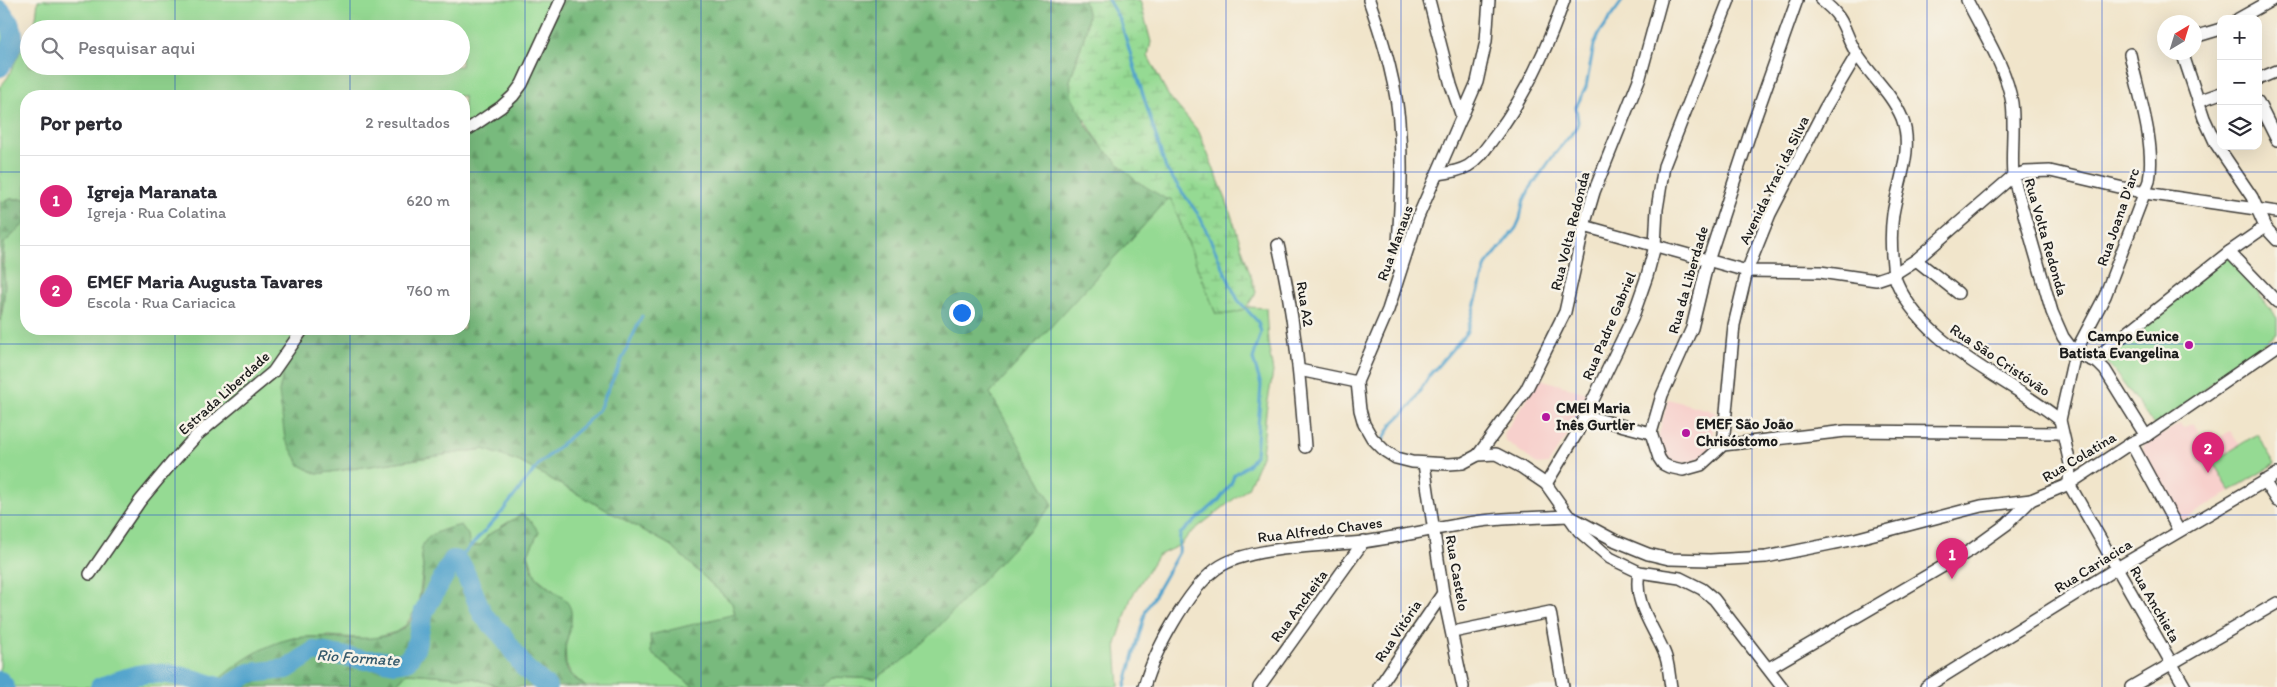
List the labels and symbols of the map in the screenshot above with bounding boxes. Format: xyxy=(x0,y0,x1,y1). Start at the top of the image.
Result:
north arrow xyxy=(2157,15,2202,60)
street label: Avenida Yraci da Silva xyxy=(1735,112,1813,247)
street label: Rua Joana D'arc xyxy=(2093,165,2143,269)
street label: Rua Volta Redonda xyxy=(1547,169,1594,292)
street label: Rua Volta Redonda xyxy=(2021,176,2072,298)
street label: Rua Manaus xyxy=(1373,202,1417,283)
street label: Rua da Liberdade xyxy=(1664,224,1712,336)
street label: Rua Padre Gabriel xyxy=(1578,269,1640,383)
street label: Rua A2 xyxy=(1293,280,1317,328)
your location xyxy=(949,300,975,326)
street label: Rua São Cristóvão xyxy=(1946,320,2054,400)
place label: Campo Eunice Batista Evangelina xyxy=(2059,327,2179,363)
marker: Campo Eunice Batista Evangelina xyxy=(2183,339,2195,351)
street label: Estrada Liberdade xyxy=(175,347,273,439)
place label: CMEI Maria Inês Gurtler xyxy=(1556,399,1636,434)
marker: CMEI Maria Inês Gurtler xyxy=(1540,411,1552,423)
place label: EMEF São João Chrisóstomo xyxy=(1696,415,1794,450)
marker: EMEF São João Chrisóstomo xyxy=(1680,427,1692,439)
street label: Rua Colatina xyxy=(2039,428,2119,486)
pin: 2 xyxy=(2192,432,2224,473)
street label: Rua Alfredo Chaves xyxy=(1257,513,1384,547)
street label: Rua Castelo xyxy=(1441,534,1473,612)
street label: Rua Cariacica xyxy=(2051,535,2135,597)
pin: 1 xyxy=(1936,538,1968,579)
street label: Rua Anchieta xyxy=(2126,563,2184,646)
street label: Rua Ancheita xyxy=(1267,566,1332,646)
street label: Rua Vitória xyxy=(1371,596,1426,665)
water label: Rio Formate xyxy=(316,645,401,670)

